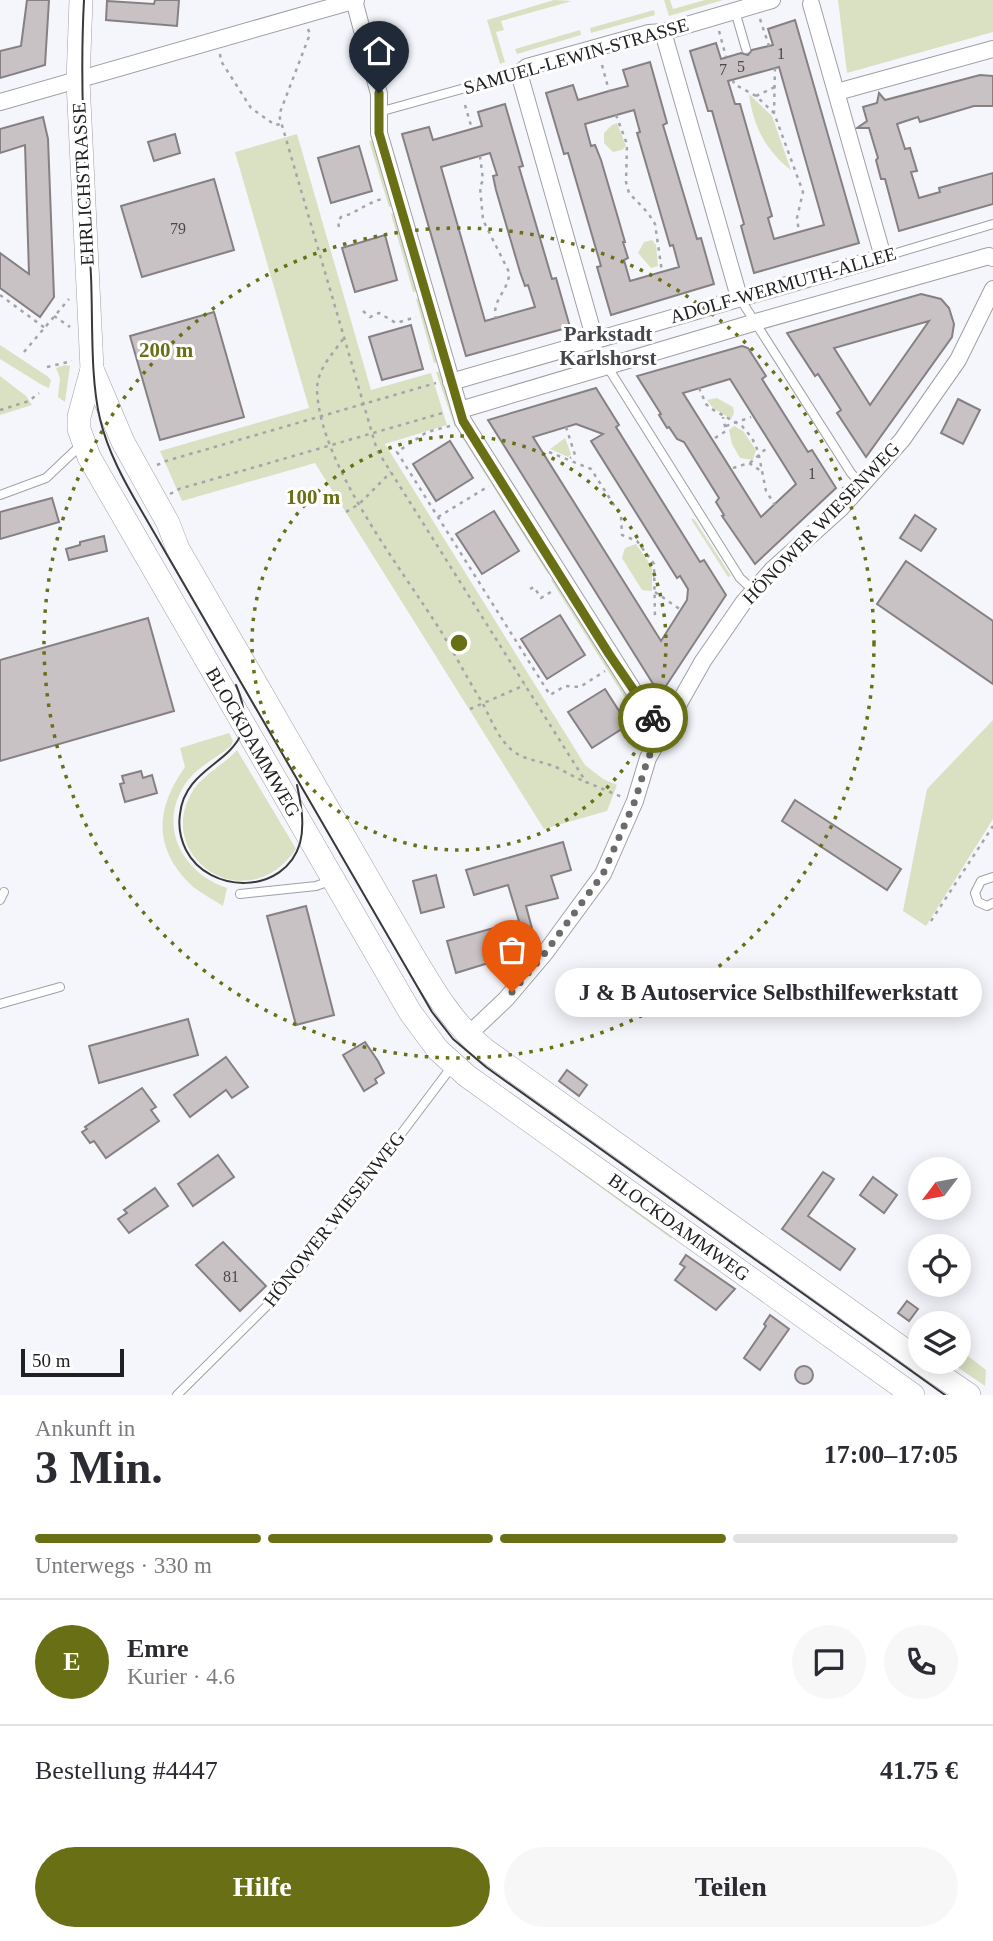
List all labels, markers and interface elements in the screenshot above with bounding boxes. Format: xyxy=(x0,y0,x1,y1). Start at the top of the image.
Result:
street label: SAMUEL-LEWIN-STRASSE xyxy=(461,14,691,98)
pin xyxy=(349,21,409,93)
icon: home xyxy=(360,32,398,70)
house number: 1 xyxy=(777,45,785,62)
house number: 5 xyxy=(737,58,745,75)
house number: 7 xyxy=(719,61,727,78)
street label: EHRLICHSTRASSE xyxy=(68,102,98,266)
house number: 79 xyxy=(170,220,186,237)
street label: ADOLF-WERMUTH-ALLEE xyxy=(667,243,899,327)
district label: Parkstadt Karlshorst xyxy=(560,322,656,370)
text: 200 m xyxy=(139,338,194,362)
street label: HÖNOWER WIESENWEG xyxy=(738,438,904,608)
house number: 1 xyxy=(808,465,816,482)
text: 100 m xyxy=(286,485,341,509)
centre of rings xyxy=(447,631,471,655)
street label: BLOCKDAMMWEG xyxy=(202,664,304,821)
courier xyxy=(618,683,688,753)
icon: bike xyxy=(634,699,672,737)
pin xyxy=(482,920,542,992)
icon: bag xyxy=(493,931,531,969)
callout: J & B Autoservice Selbsthilfewerkstatt xyxy=(554,968,981,1016)
text: J & B Autoservice Selbsthilfewerkstatt xyxy=(579,980,958,1005)
street label: HÖNOWER WIESENWEG xyxy=(259,1127,409,1311)
north arrow xyxy=(908,1157,971,1220)
map controls xyxy=(908,1157,971,1374)
street label: BLOCKDAMMWEG xyxy=(605,1169,754,1285)
button: locate xyxy=(908,1234,971,1297)
house number: 81 xyxy=(223,1268,239,1285)
button: layers xyxy=(908,1311,971,1374)
scale bar xyxy=(21,1346,124,1378)
text: 50 m xyxy=(32,1350,71,1371)
text: Ankunft in xyxy=(35,1416,135,1441)
text: 17:00–17:05 xyxy=(824,1440,958,1469)
text: 3 Min. xyxy=(35,1442,163,1493)
text: Unterwegs · 330 m xyxy=(35,1553,212,1578)
button: chat xyxy=(792,1625,866,1699)
button: phone xyxy=(884,1625,958,1699)
text: Emre xyxy=(127,1634,189,1663)
text: E xyxy=(63,1647,81,1676)
text: Kurier · 4.6 xyxy=(127,1664,235,1689)
text: Bestellung #4447 xyxy=(35,1756,218,1785)
text: 41.75 € xyxy=(880,1756,958,1785)
button: Hilfe xyxy=(35,1847,490,1927)
button: Teilen xyxy=(504,1847,958,1927)

